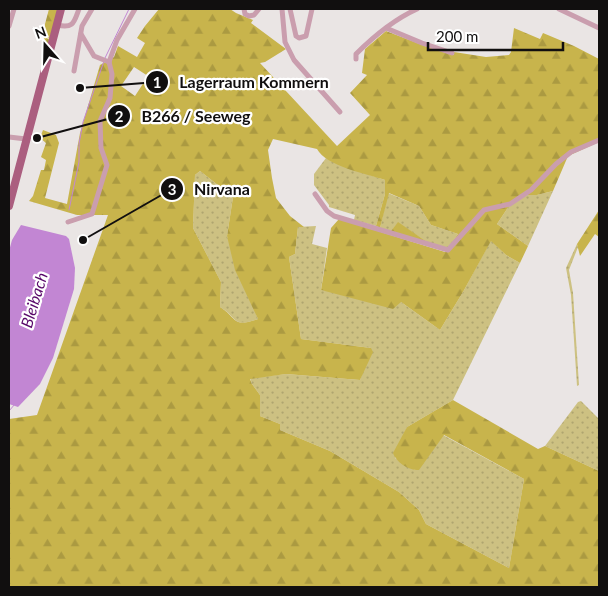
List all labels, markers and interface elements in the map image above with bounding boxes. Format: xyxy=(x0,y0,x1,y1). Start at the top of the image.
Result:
north arrow xyxy=(20,20,70,70)
scale bar xyxy=(428,20,563,52)
text: N xyxy=(32,22,48,42)
text: 200 m xyxy=(436,27,478,45)
callout: Lagerraum Kommern xyxy=(144,67,338,98)
text: Lagerraum Kommern xyxy=(179,72,329,91)
text: 1 xyxy=(153,73,161,91)
callout: B266 / Seeweg xyxy=(106,101,260,132)
text: B266 / Seeweg xyxy=(141,106,251,125)
text: 2 xyxy=(115,107,124,125)
callout: Nirvana xyxy=(159,174,260,205)
text: Nirvana xyxy=(194,179,250,198)
text: 3 xyxy=(168,180,176,198)
water label: Bleibach xyxy=(16,270,51,330)

